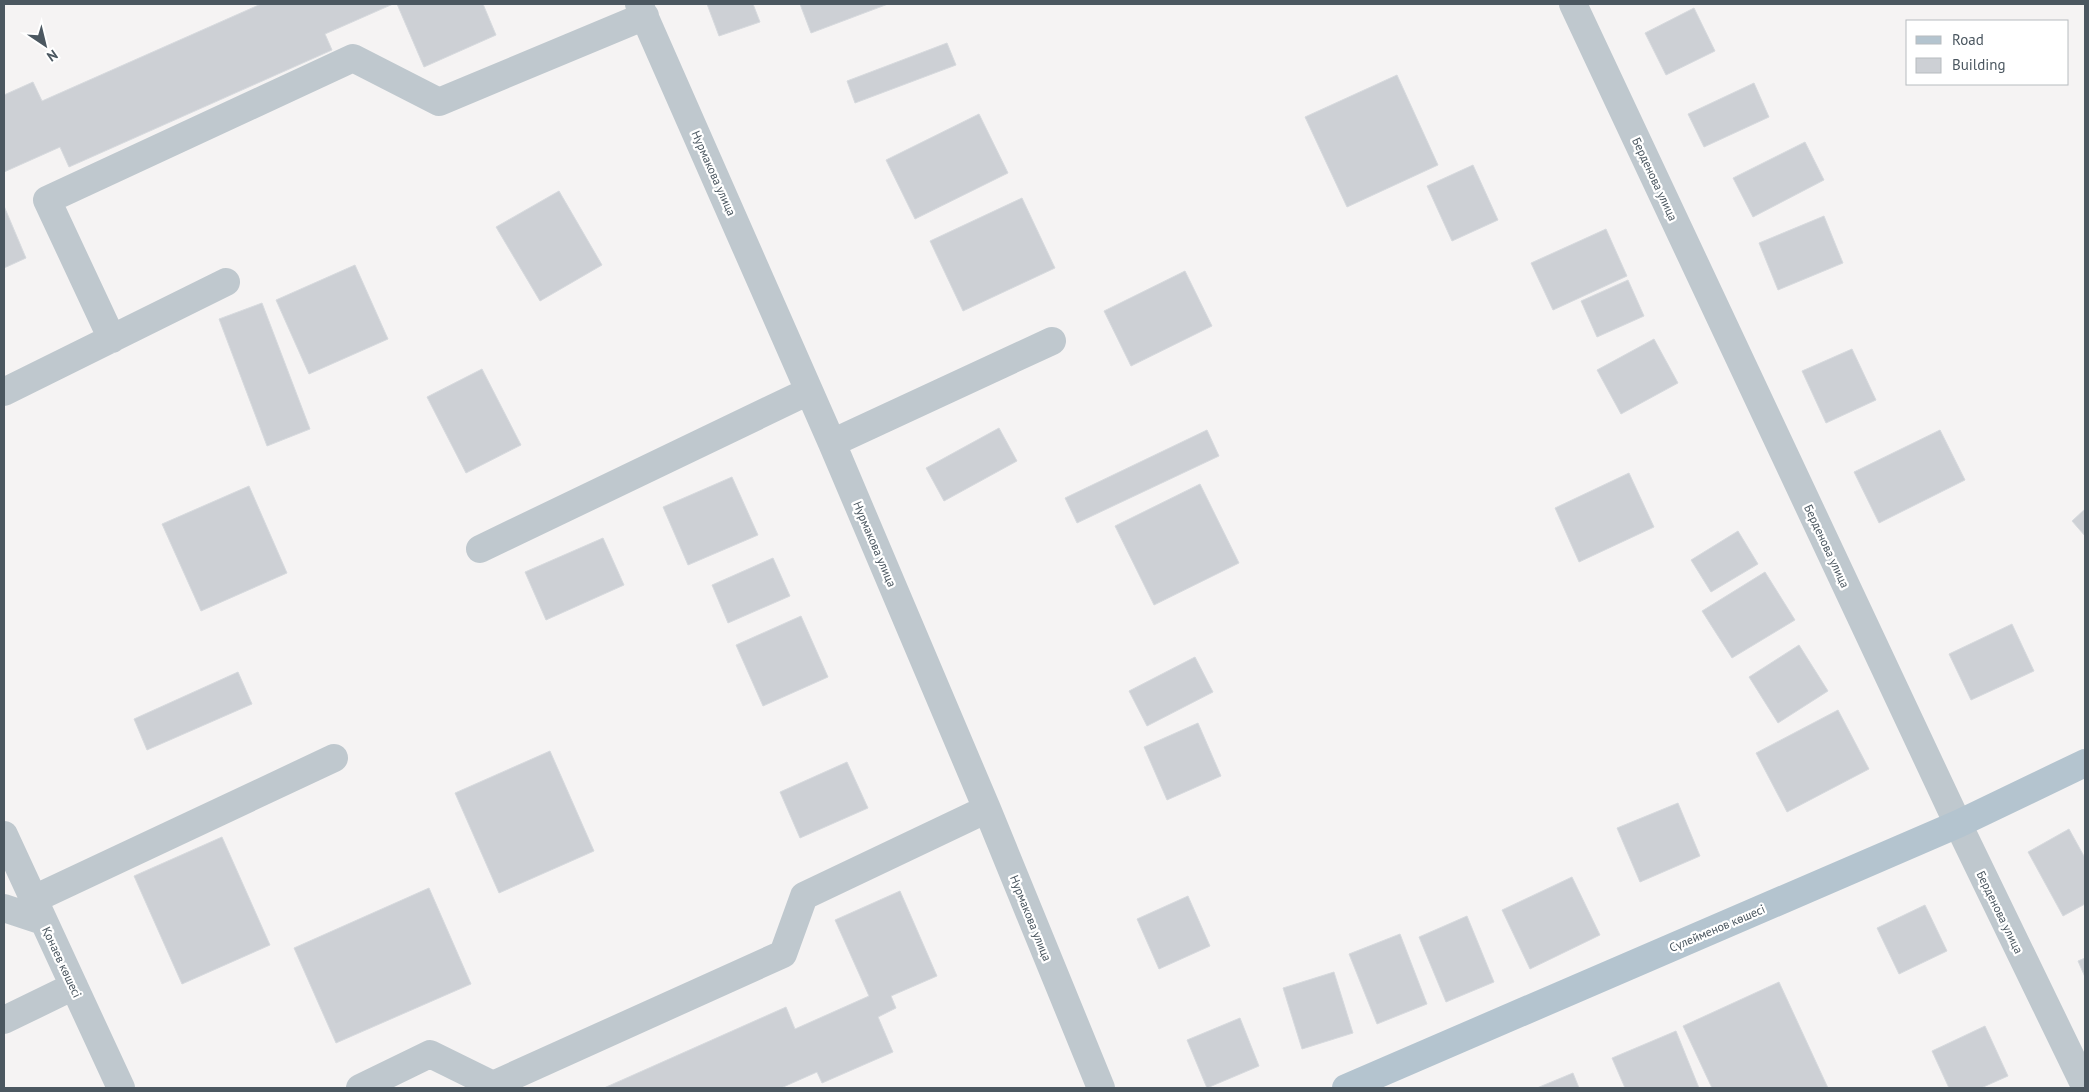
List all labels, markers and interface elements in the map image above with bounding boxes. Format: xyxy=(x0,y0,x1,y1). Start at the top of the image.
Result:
north arrow xyxy=(20,20,70,70)
legend xyxy=(1906,20,2069,85)
text: Road xyxy=(1952,30,1984,49)
text: N xyxy=(44,46,61,66)
text: Building xyxy=(1952,55,2006,74)
street label: Нурмакова улица xyxy=(689,128,739,218)
street label: Берденова улица xyxy=(1629,135,1681,223)
street label: Нурмакова улица xyxy=(850,499,900,589)
street label: Берденова улица xyxy=(1801,502,1853,590)
street label: Берденова улица xyxy=(1973,868,2027,956)
street label: Нурмакова улица xyxy=(1007,873,1055,963)
street label: Сүлейменов көшесі xyxy=(1667,901,1767,955)
street label: Қонаев көшесі xyxy=(39,924,85,1000)

